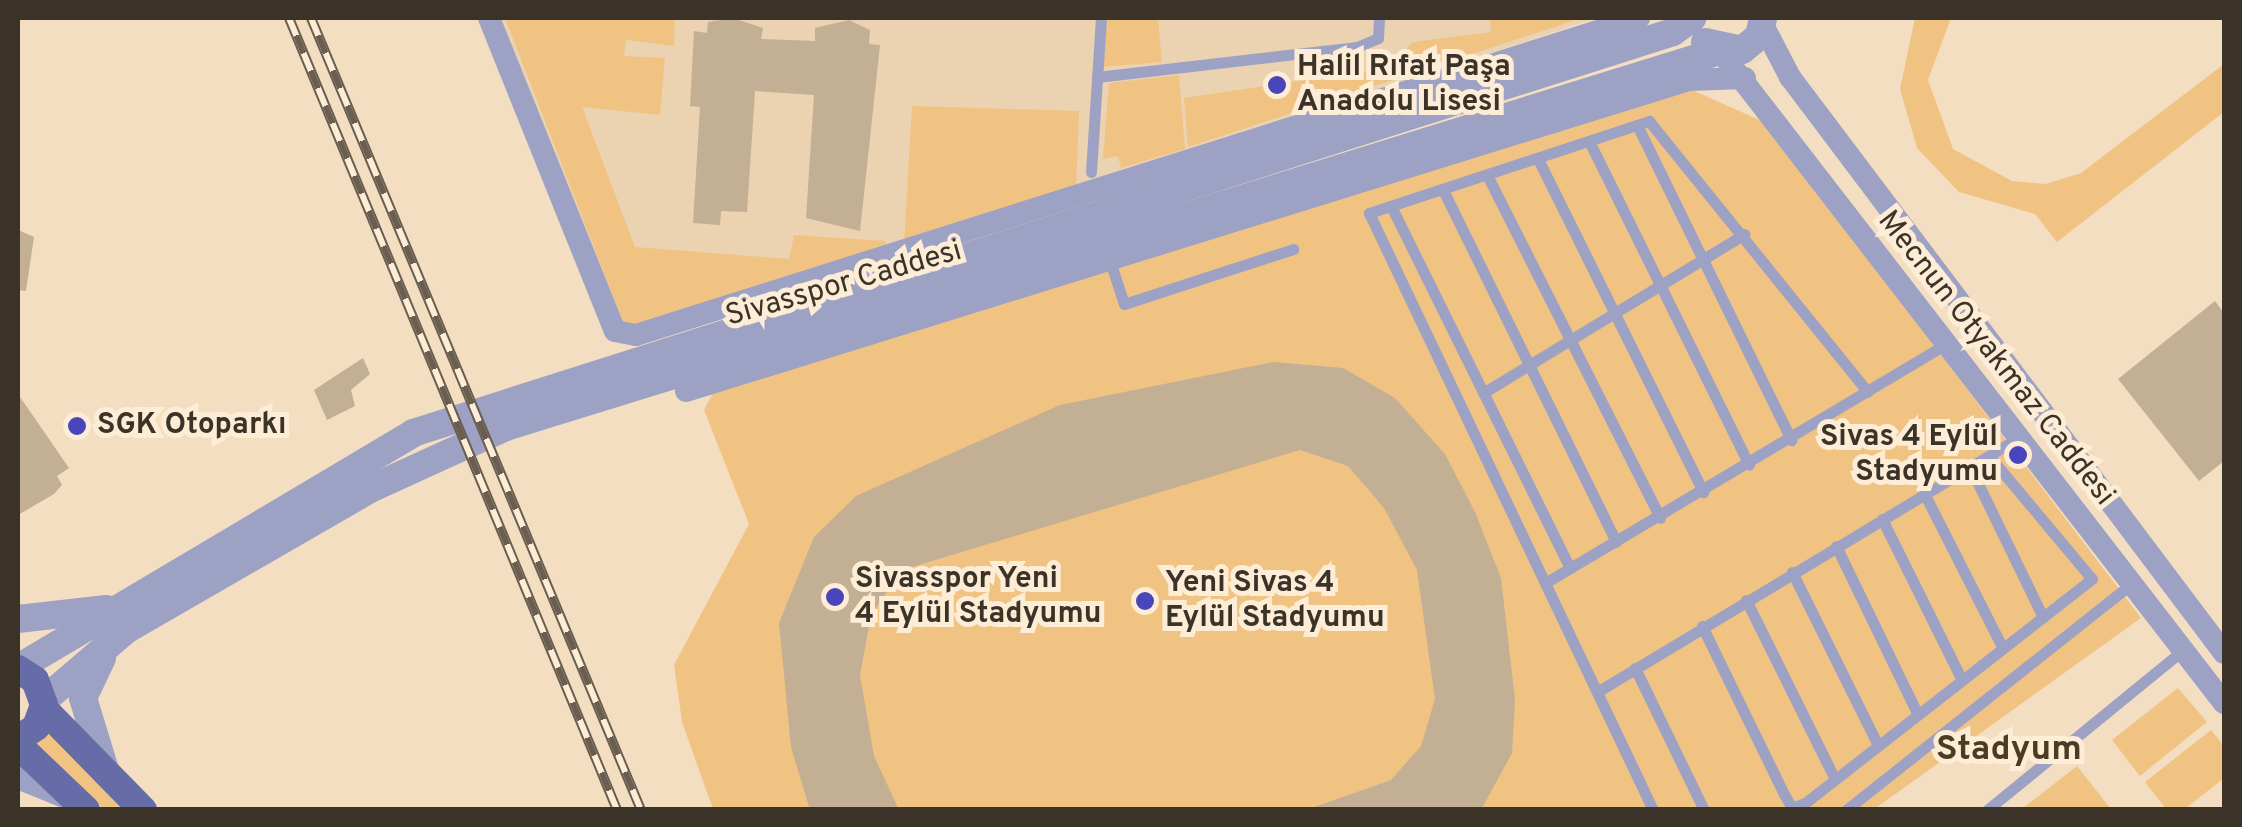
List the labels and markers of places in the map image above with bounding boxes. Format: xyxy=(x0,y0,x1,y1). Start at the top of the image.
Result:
place label: Halil Rıfat Paşa Anadolu Lisesi xyxy=(1297,50,1511,120)
marker: Halil Rıfat Paşa Anadolu Lisesi xyxy=(1266,74,1288,96)
place label: SGK Otoparkı xyxy=(97,408,287,444)
marker: SGK Otoparkı xyxy=(66,415,88,437)
place label: Sivas 4 Eylül Stadyumu xyxy=(1820,420,1998,490)
marker: Sivas 4 Eylül Stadyumu xyxy=(2007,444,2029,466)
place label: Sivasspor Yeni 4 Eylül Stadyumu xyxy=(855,562,1101,632)
place label: Yeni Sivas 4 Eylül Stadyumu xyxy=(1165,566,1385,636)
marker: Sivasspor Yeni 4 Eylül Stadyumu xyxy=(824,586,846,608)
marker: Yeni Sivas 4 Eylül Stadyumu xyxy=(1134,590,1156,612)

